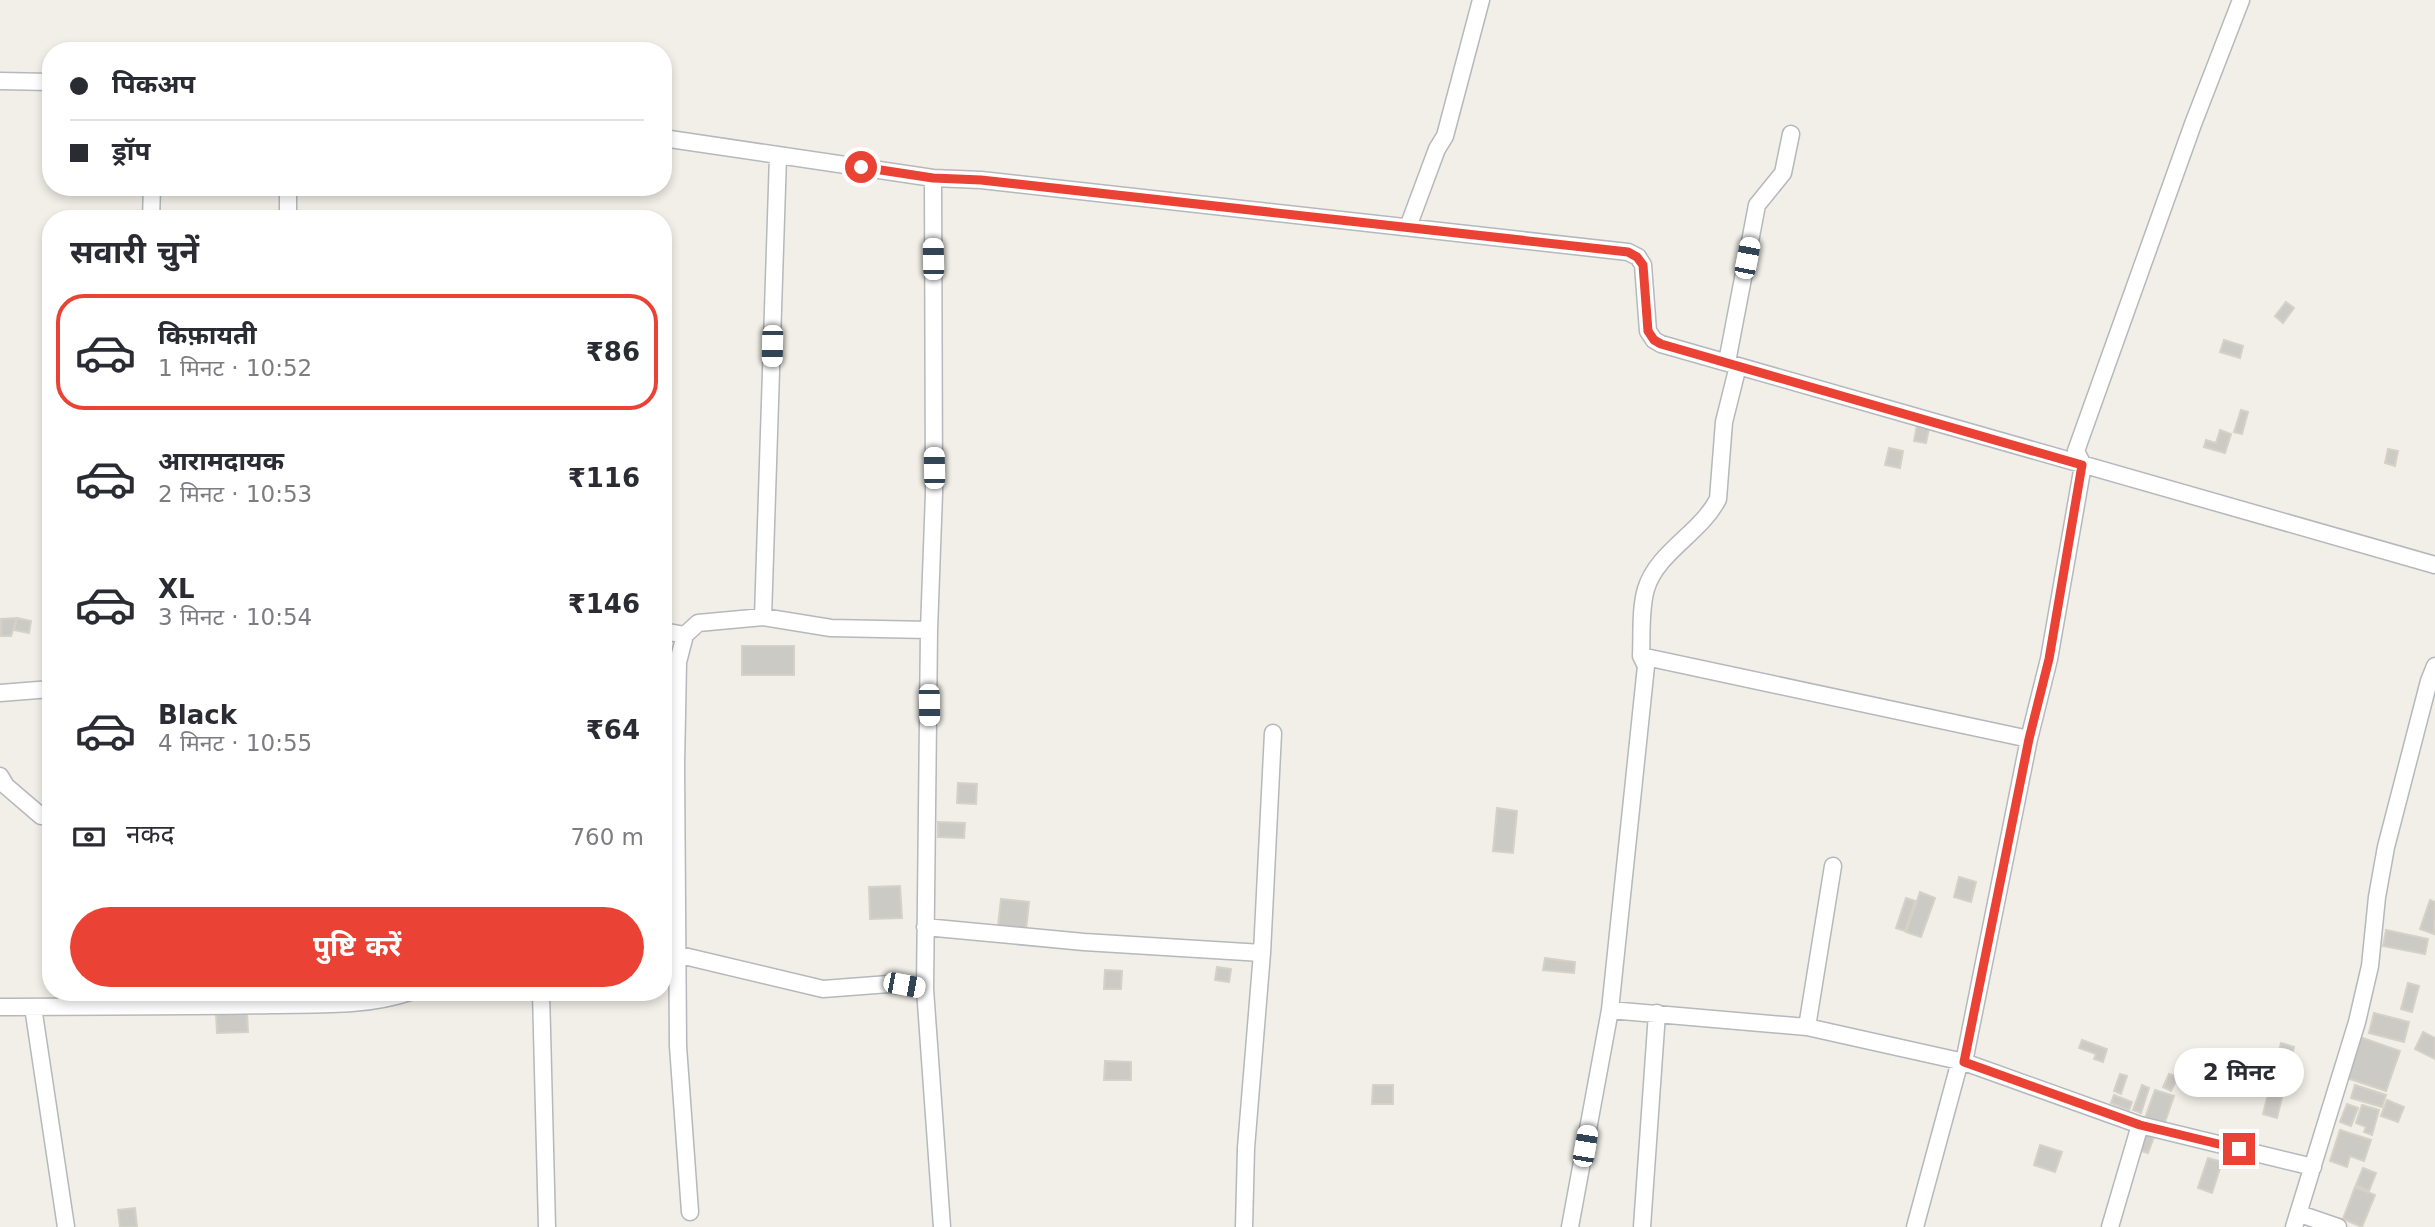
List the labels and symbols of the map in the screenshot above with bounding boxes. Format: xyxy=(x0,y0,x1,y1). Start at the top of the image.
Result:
route start xyxy=(845,151,877,183)
car xyxy=(1733,235,1762,281)
car xyxy=(923,238,944,280)
car xyxy=(762,325,783,367)
car xyxy=(924,447,945,489)
car xyxy=(919,684,940,726)
car xyxy=(882,971,927,999)
callout: 2 मिनट xyxy=(2174,1048,2304,1096)
car xyxy=(1572,1123,1599,1169)
route end xyxy=(2223,1133,2255,1165)

